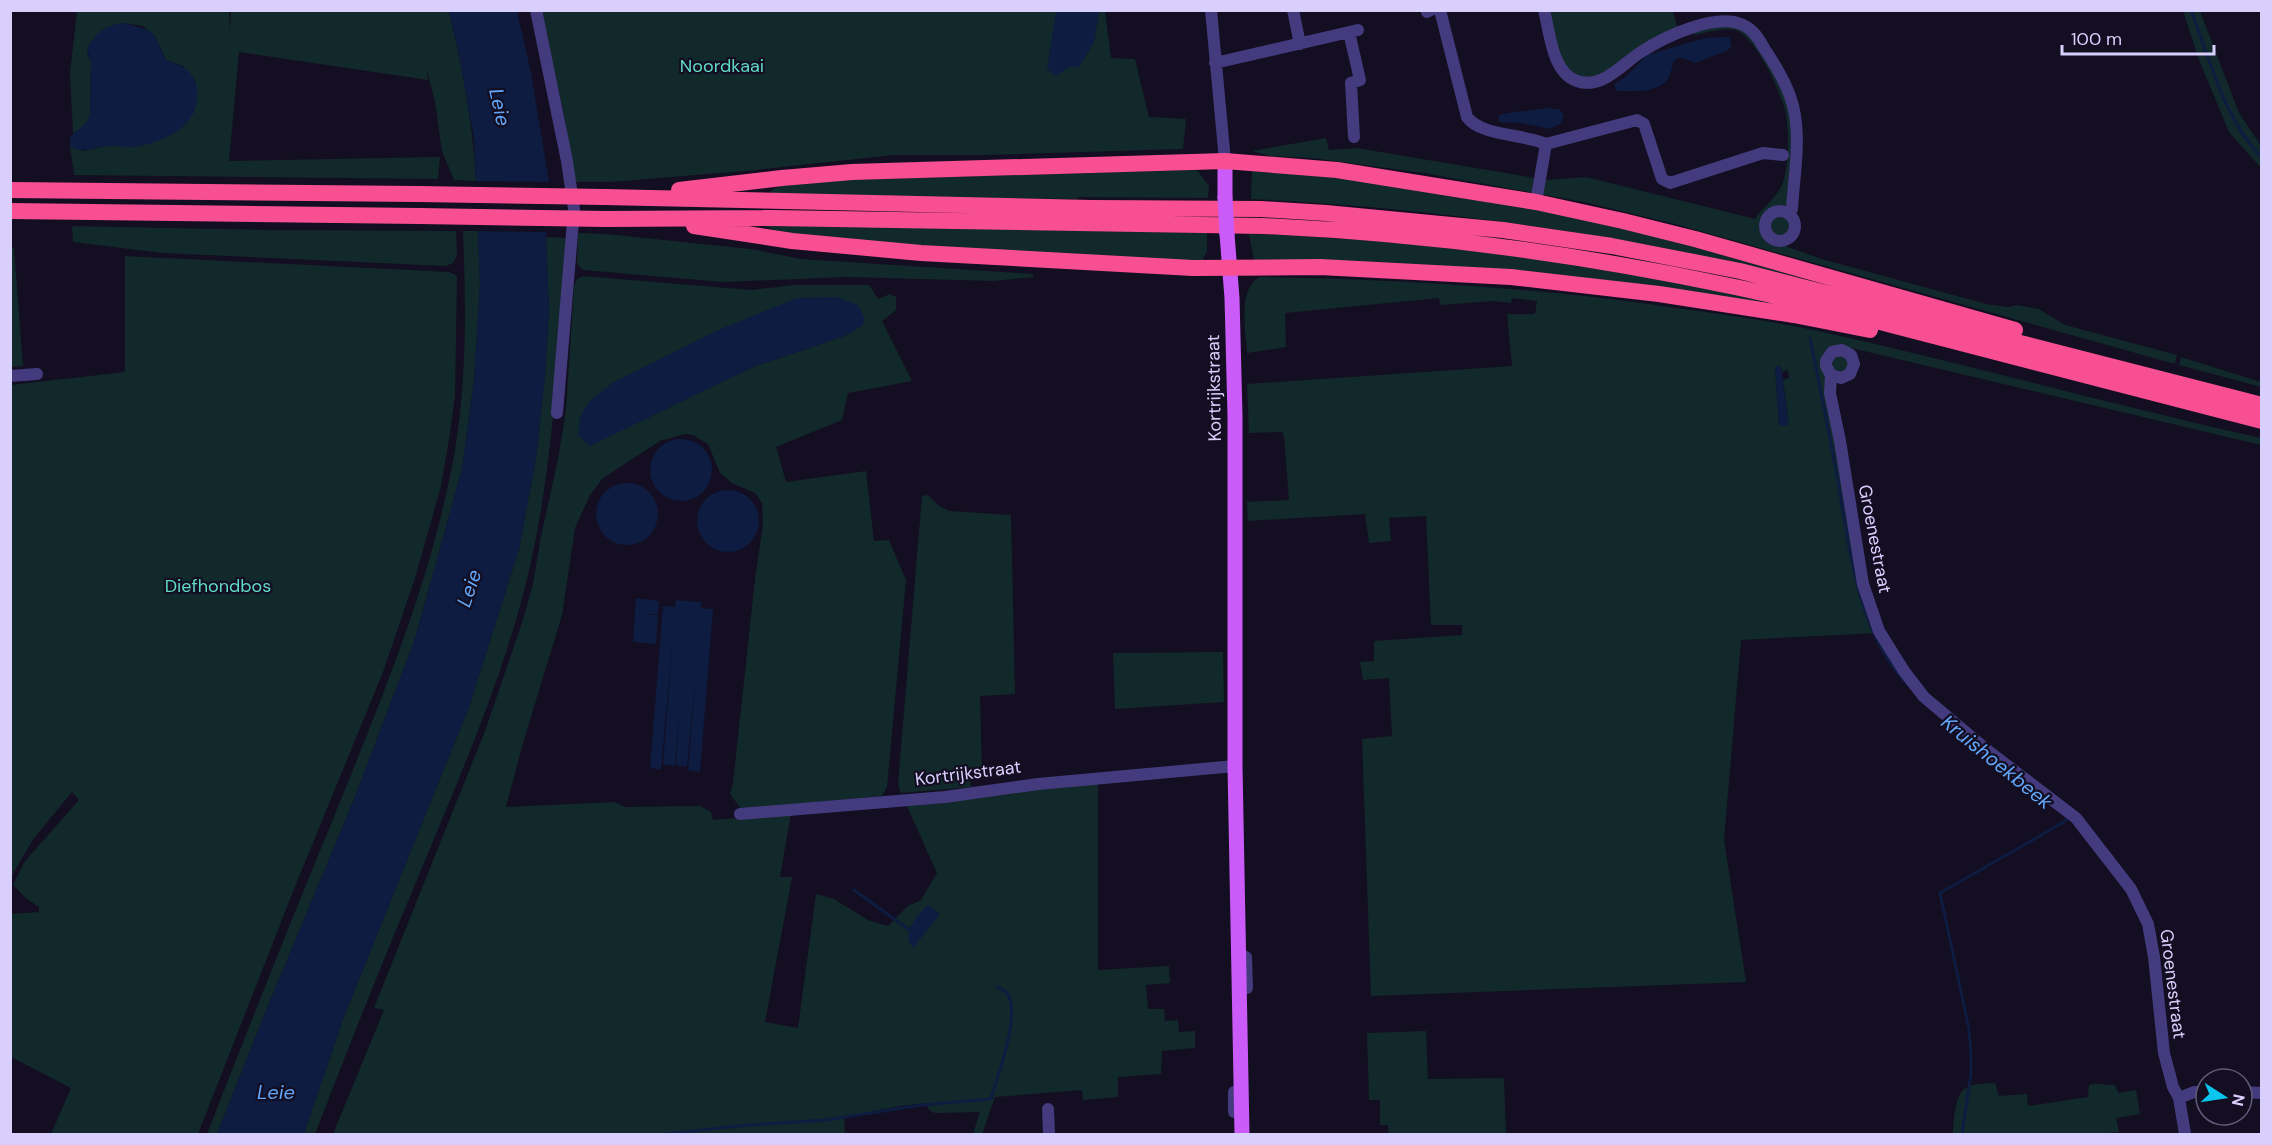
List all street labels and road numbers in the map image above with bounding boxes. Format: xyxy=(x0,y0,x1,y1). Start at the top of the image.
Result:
street label: Kortrijkstraat xyxy=(1201,334,1227,442)
street label: Groenestraat xyxy=(1853,483,1897,595)
street label: Kortrijkstraat xyxy=(913,755,1023,791)
street label: Groenestraat xyxy=(2154,928,2192,1040)

